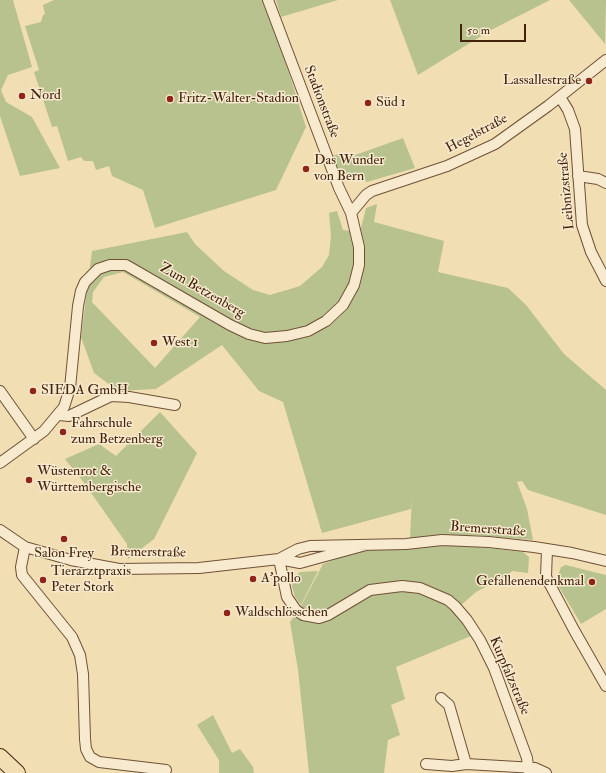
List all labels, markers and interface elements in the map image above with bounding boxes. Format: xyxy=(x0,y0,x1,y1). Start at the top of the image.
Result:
scale bar xyxy=(462,16,528,42)
text: 50 m xyxy=(467,23,490,38)
street label: Stadionstraße xyxy=(299,63,343,141)
place label: Lassallestraße xyxy=(503,73,581,89)
marker: Lassallestraße xyxy=(584,76,594,86)
place label: Nord xyxy=(30,88,61,104)
marker: Nord xyxy=(17,91,27,101)
place label: Fritz-Walter-Stadion xyxy=(178,91,299,107)
marker: Fritz-Walter-Stadion xyxy=(165,94,175,104)
place label: Süd 1 xyxy=(376,95,406,111)
marker: Süd 1 xyxy=(363,98,373,108)
street label: Hegelstraße xyxy=(443,111,511,157)
street label: Leibnizstraße xyxy=(555,151,579,231)
place label: Das Wunder von Bern xyxy=(314,153,385,186)
marker: Das Wunder von Bern xyxy=(301,164,311,174)
street label: Zum Betzenberg xyxy=(156,260,248,322)
place label: West 1 xyxy=(162,335,198,351)
marker: West 1 xyxy=(149,338,159,348)
place label: SIEDA GmbH xyxy=(41,383,128,399)
marker: SIEDA GmbH xyxy=(28,386,38,396)
place label: Fahrschule zum Betzenberg xyxy=(71,416,163,448)
marker: Fahrschule zum Betzenberg xyxy=(58,427,68,437)
place label: Wüstenrot & Württembergische xyxy=(37,464,141,496)
marker: Wüstenrot & Württembergische xyxy=(24,475,34,485)
street label: Bremerstraße xyxy=(450,519,526,541)
marker: Salon Frey xyxy=(59,534,69,544)
street label: Bremerstraße xyxy=(110,544,186,562)
place label: Salon Frey xyxy=(34,546,94,562)
place label: Tierarztpraxis Peter Stork xyxy=(51,564,131,596)
place label: A'pollo xyxy=(261,571,301,587)
marker: A'pollo xyxy=(248,574,258,584)
place label: Gefallenendenkmal xyxy=(476,574,584,590)
marker: Tierarztpraxis Peter Stork xyxy=(38,575,48,585)
marker: Gefallenendenkmal xyxy=(587,577,597,587)
place label: Waldschlösschen xyxy=(235,605,328,621)
marker: Waldschlösschen xyxy=(222,608,232,618)
street label: Kurpfalzstraße xyxy=(485,634,533,718)

